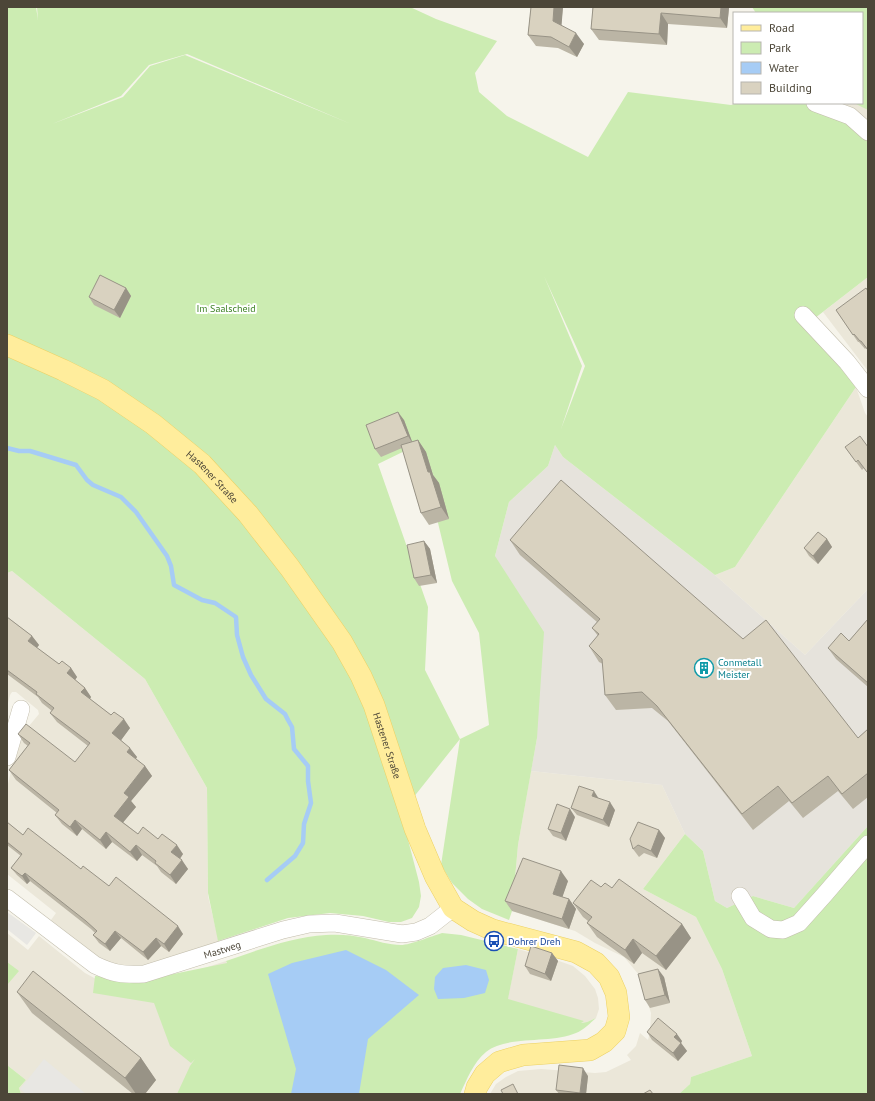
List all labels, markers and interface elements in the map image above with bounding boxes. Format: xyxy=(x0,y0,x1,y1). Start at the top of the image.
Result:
legend xyxy=(733,12,863,104)
text: Road xyxy=(769,20,794,35)
text: Park xyxy=(769,40,791,55)
text: Water xyxy=(769,60,799,75)
text: Building xyxy=(769,80,812,95)
park label: Im Saalscheid xyxy=(196,302,256,315)
street label: Hastener Straße xyxy=(183,448,241,506)
place label: Conmetall Meister xyxy=(718,656,762,681)
building icon: Conmetall Meister xyxy=(693,657,715,679)
street label: Hastener Straße xyxy=(370,711,404,781)
bus stop icon: Dohrer Dreh xyxy=(483,930,505,952)
place label: Dohrer Dreh xyxy=(508,935,560,948)
street label: Mastweg xyxy=(202,938,242,962)

